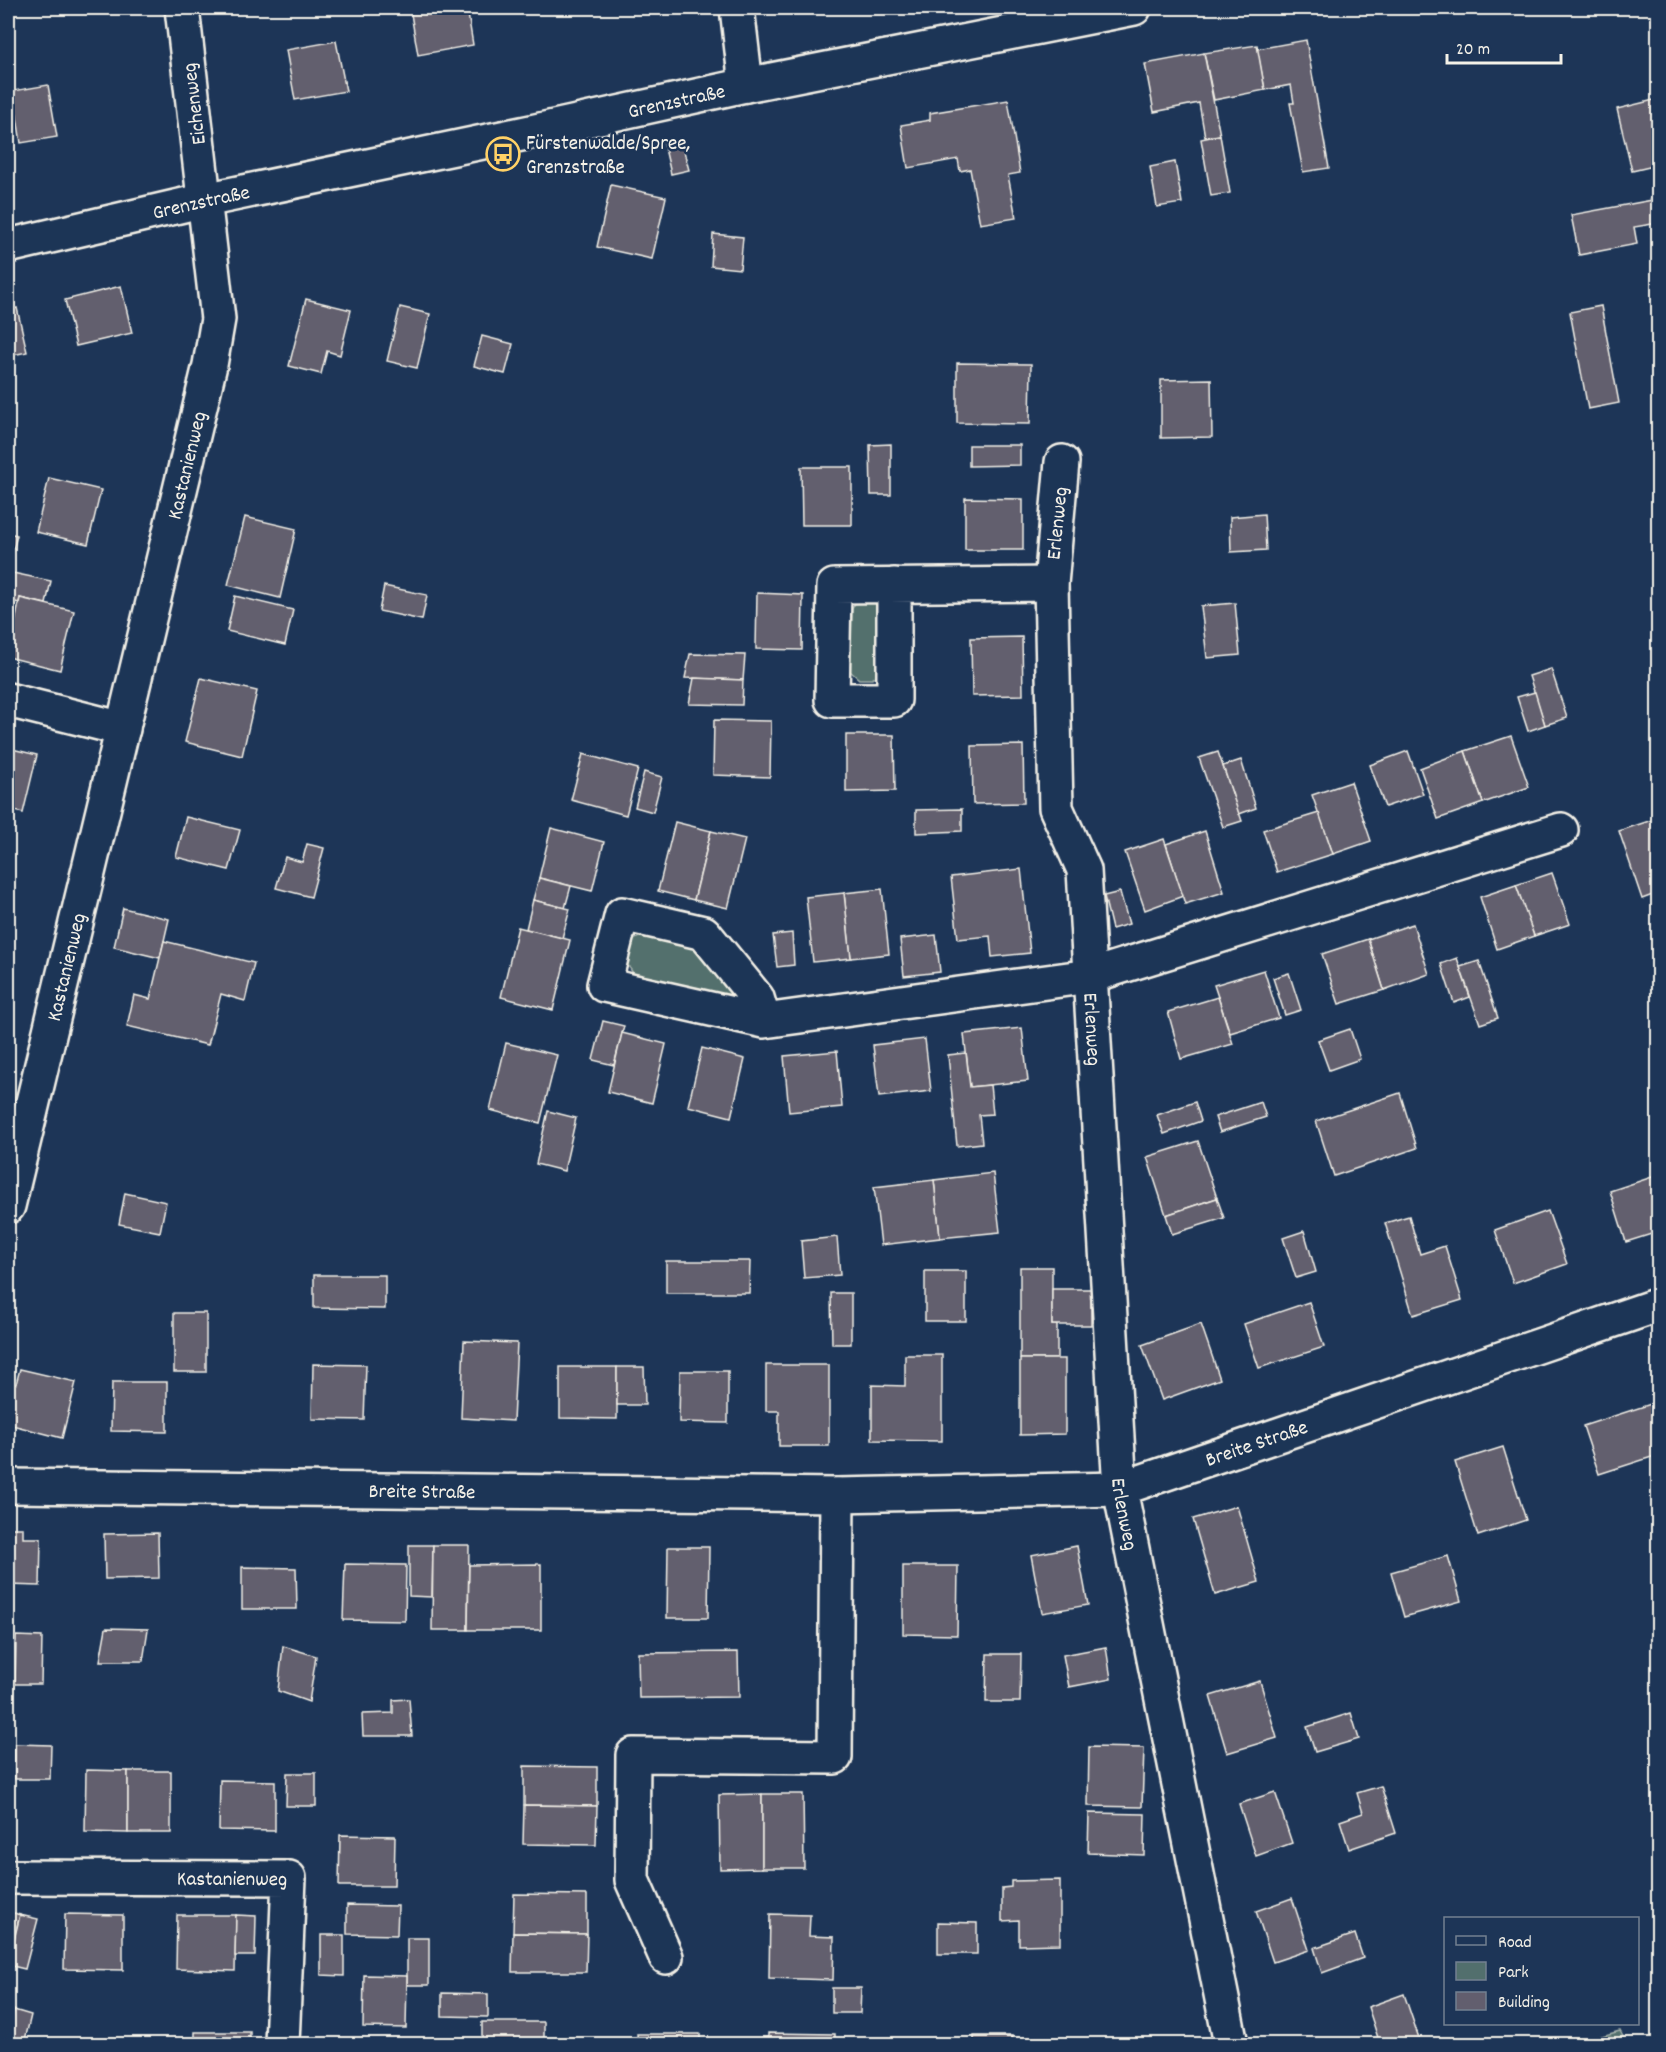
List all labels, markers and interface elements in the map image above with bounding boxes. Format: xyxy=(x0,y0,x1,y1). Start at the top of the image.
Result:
scale bar xyxy=(1447,27,1561,65)
text: 20 m xyxy=(1456,38,1490,63)
street label: Eichenweg xyxy=(176,61,216,146)
street label: Grenzstraße xyxy=(625,78,728,128)
place label: Fürstenwalde/Spree, Grenzstraße xyxy=(526,130,690,184)
bus stop icon: Fürstenwalde/Spree, Grenzstraße xyxy=(485,136,521,172)
street label: Grenzstraße xyxy=(150,179,253,230)
street label: Kastanienweg xyxy=(161,409,216,523)
street label: Erlenweg xyxy=(1040,485,1078,561)
street label: Kastanienweg xyxy=(41,910,96,1025)
street label: Erlenweg xyxy=(1073,992,1107,1067)
street label: Breite Straße xyxy=(1202,1414,1312,1477)
street label: Erlenweg xyxy=(1101,1477,1144,1553)
street label: Breite Straße xyxy=(368,1478,475,1509)
street label: Kastanienweg xyxy=(177,1866,287,1896)
legend xyxy=(1444,1917,1639,2025)
text: Road xyxy=(1498,1931,1532,1956)
text: Park xyxy=(1498,1961,1529,1986)
text: Building xyxy=(1498,1991,1550,2016)

